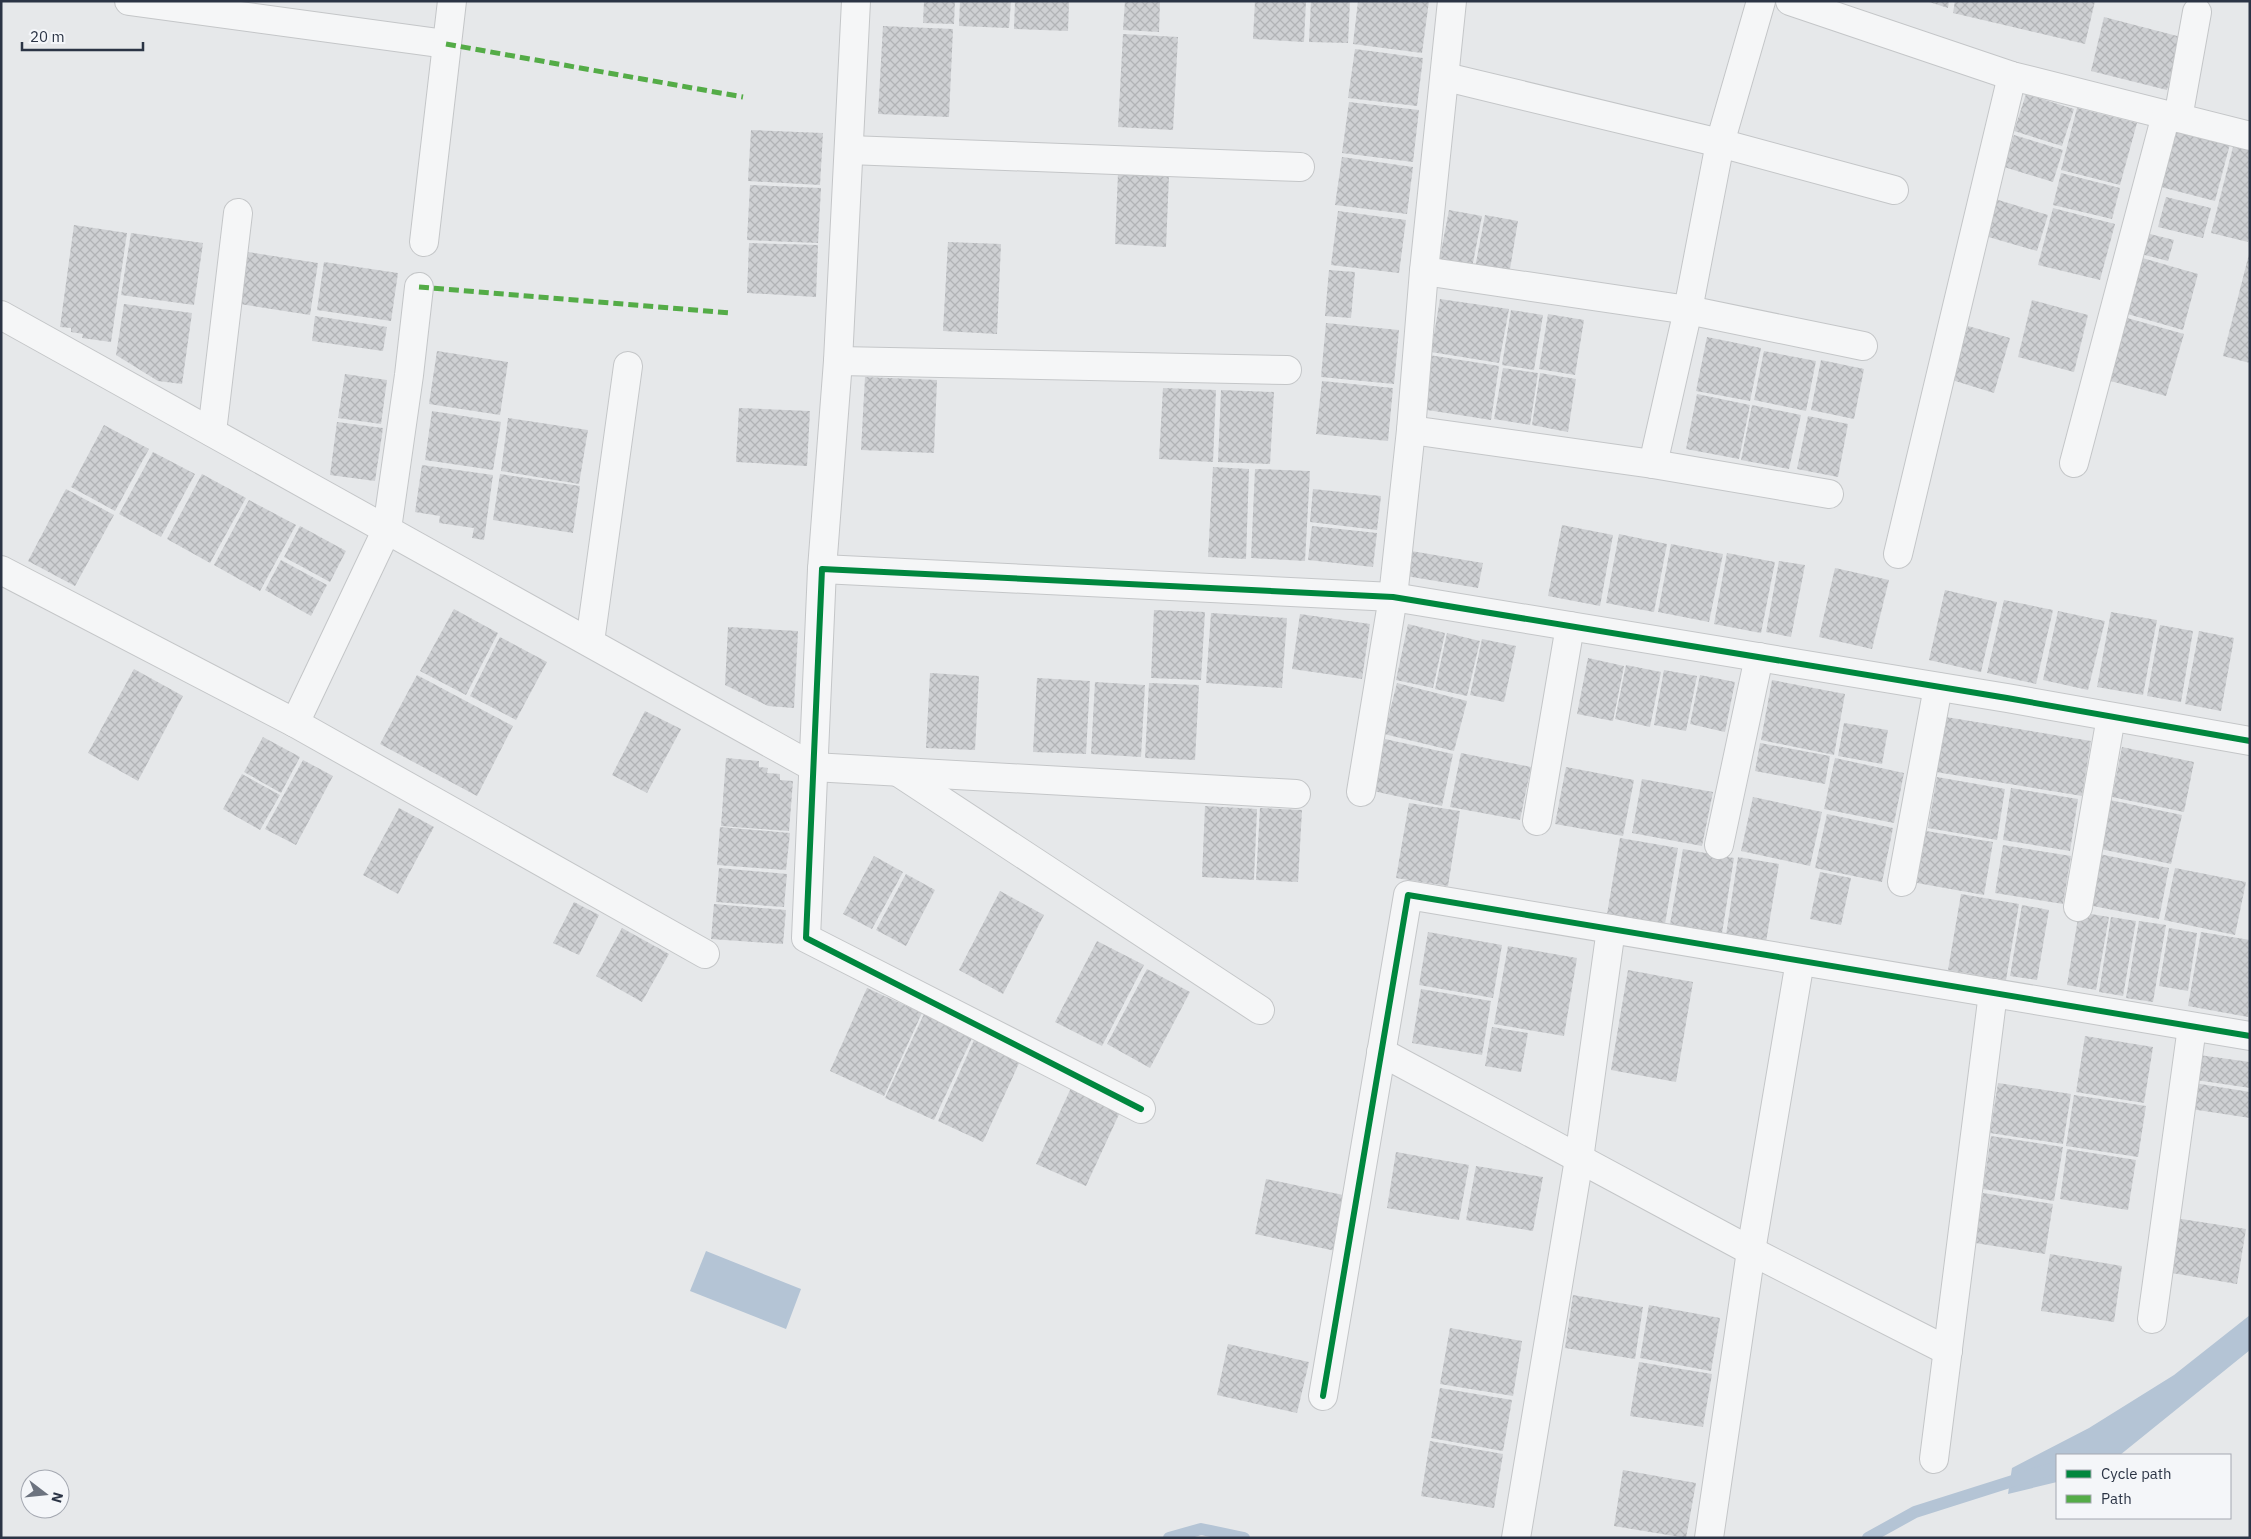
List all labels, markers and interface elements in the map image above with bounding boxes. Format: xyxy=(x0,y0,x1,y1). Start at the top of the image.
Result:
scale bar xyxy=(22,20,144,52)
text: 20 m xyxy=(30,27,65,46)
legend xyxy=(2056,1454,2231,1519)
text: Cycle path xyxy=(2101,1464,2172,1483)
north arrow xyxy=(20,1469,70,1519)
text: Path xyxy=(2101,1489,2132,1508)
text: N xyxy=(47,1490,68,1505)

